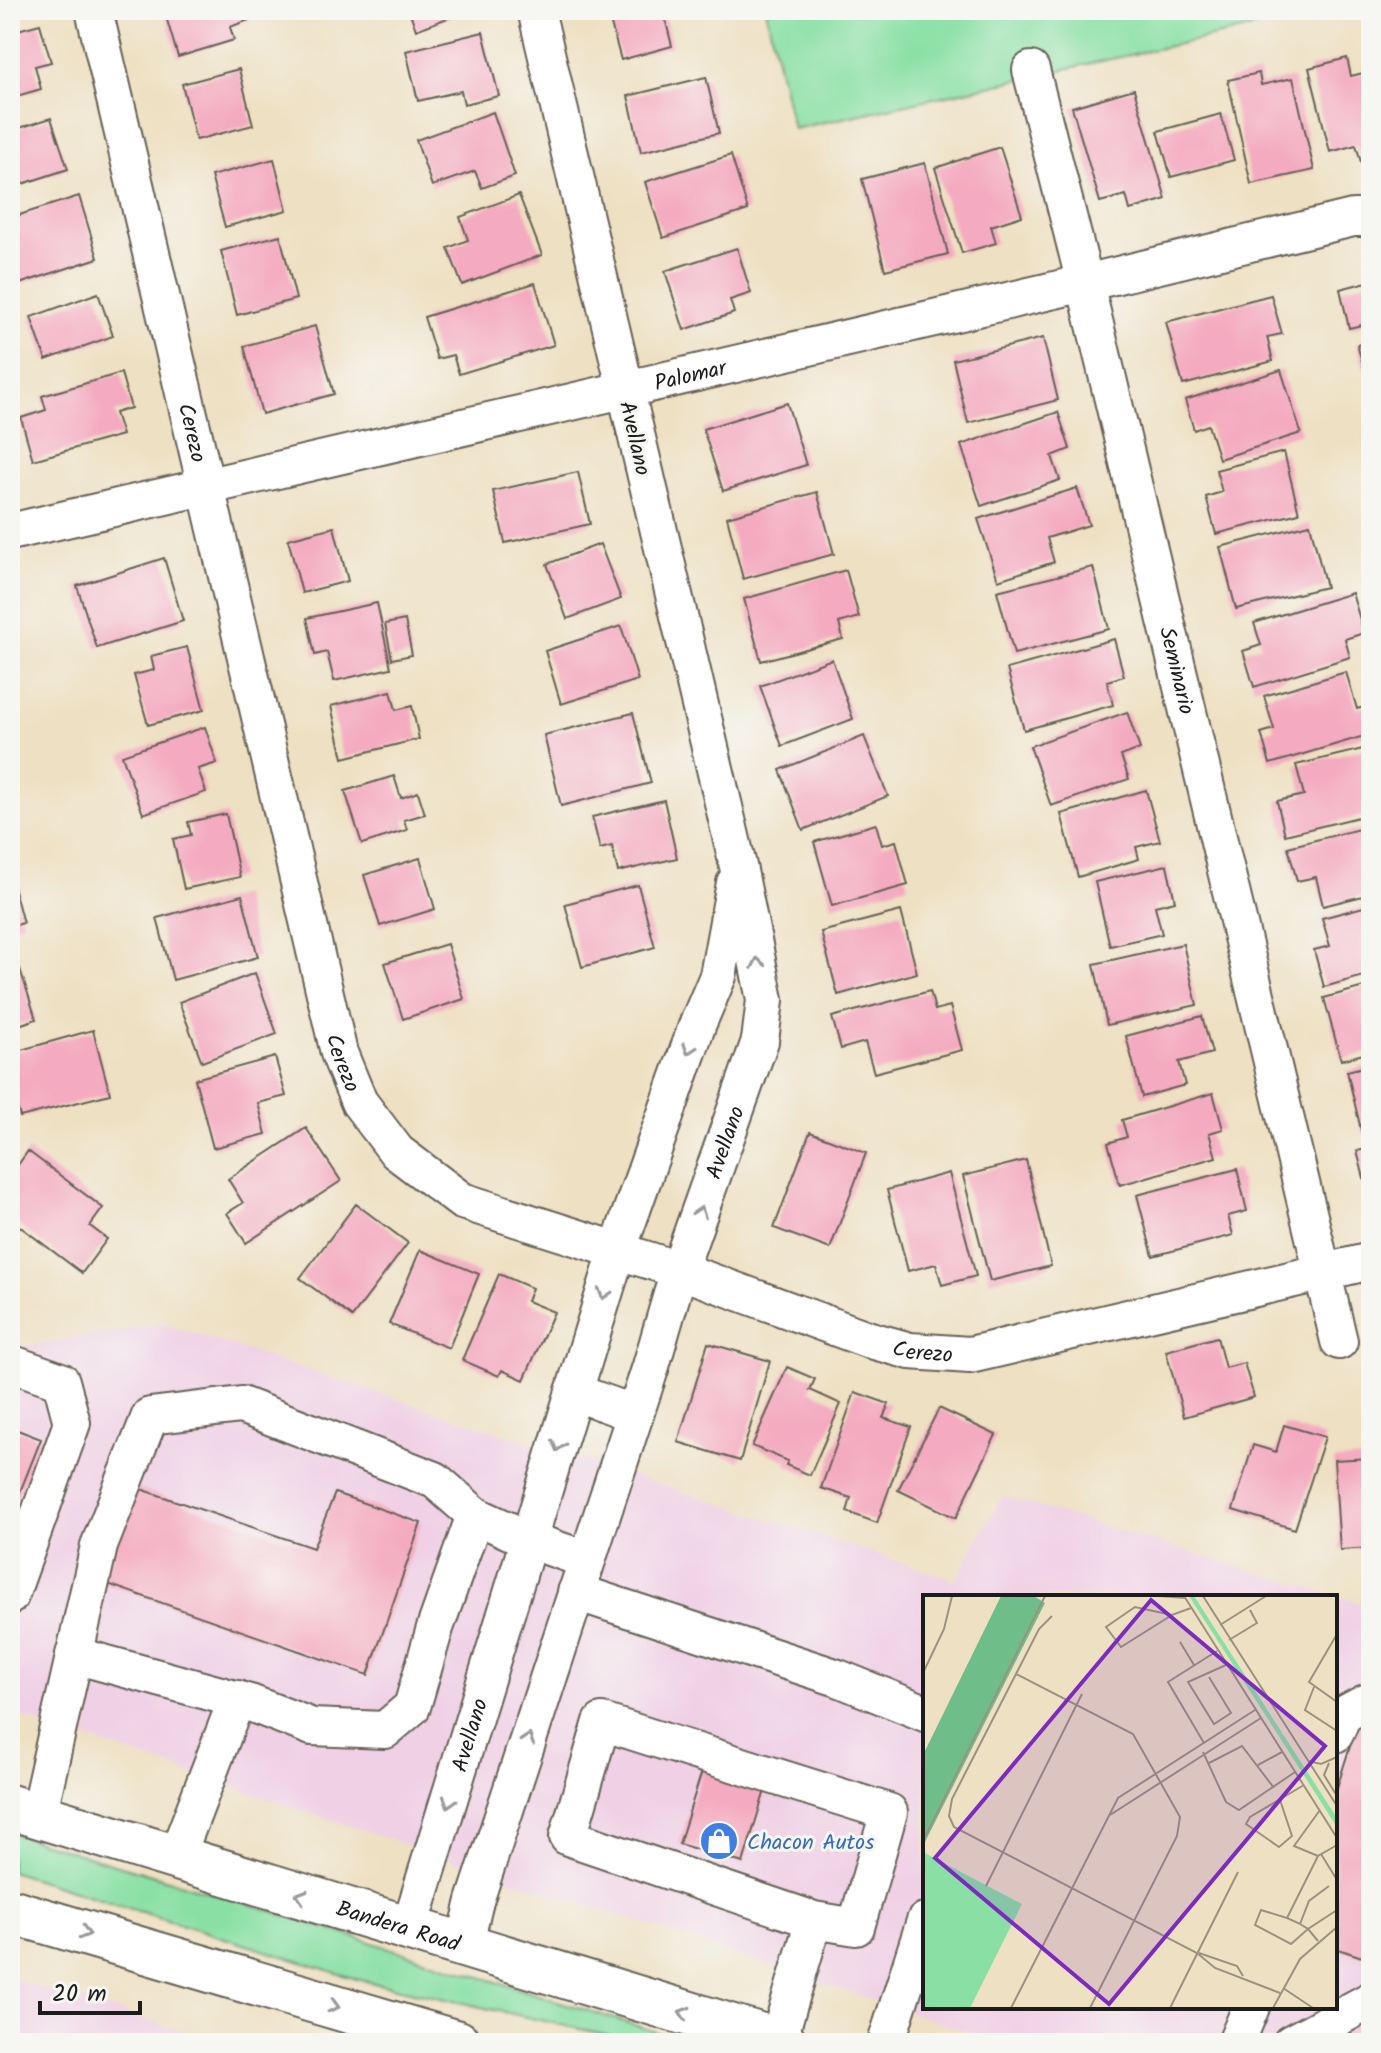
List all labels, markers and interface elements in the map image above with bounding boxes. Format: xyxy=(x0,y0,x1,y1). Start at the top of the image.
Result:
street label: Palomar xyxy=(651,351,732,402)
street label: Avellano xyxy=(608,398,659,479)
street label: Cerezo xyxy=(167,400,215,466)
street label: Seminario xyxy=(1148,624,1203,718)
one-way arrow xyxy=(750,957,767,970)
street label: Cerezo xyxy=(315,1031,368,1098)
one-way arrow xyxy=(682,1041,699,1055)
street label: Avellano xyxy=(697,1102,756,1184)
one-way arrow xyxy=(690,1206,707,1220)
one-way arrow xyxy=(597,1287,613,1301)
street label: Cerezo xyxy=(888,1332,954,1374)
one-way arrow xyxy=(551,1439,567,1453)
inset map xyxy=(923,1595,1337,2009)
street label: Avellano xyxy=(443,1694,499,1777)
one-way arrow xyxy=(519,1732,535,1746)
one-way arrow xyxy=(442,1795,458,1808)
shop icon: Chacon Autos xyxy=(698,1820,740,1862)
place label: Chacon Autos xyxy=(747,1826,875,1861)
one-way arrow xyxy=(295,1889,308,1905)
street label: Bandera Road xyxy=(332,1892,465,1963)
one-way arrow xyxy=(77,1924,91,1940)
scale bar xyxy=(40,1965,140,2015)
text: 20 m xyxy=(52,1975,107,2014)
one-way arrow xyxy=(327,1997,341,2013)
one-way arrow xyxy=(677,2006,691,2022)

